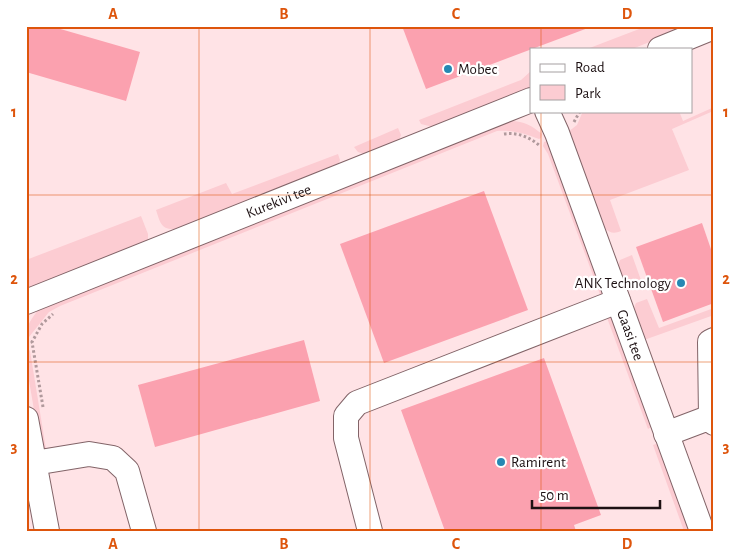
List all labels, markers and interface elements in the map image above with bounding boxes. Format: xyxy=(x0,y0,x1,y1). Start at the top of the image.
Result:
text: A xyxy=(108,6,118,22)
text: B xyxy=(279,6,289,22)
text: C xyxy=(452,6,461,22)
text: D xyxy=(622,6,633,22)
legend xyxy=(530,48,692,112)
text: Road xyxy=(575,60,605,75)
place label: Mobec xyxy=(458,62,498,77)
marker: Mobec xyxy=(442,63,454,75)
text: Park xyxy=(575,86,601,101)
text: 1 xyxy=(11,104,17,120)
text: 1 xyxy=(723,104,729,120)
street label: Kurekivi tee xyxy=(244,181,313,221)
text: 2 xyxy=(10,271,18,287)
text: 2 xyxy=(722,271,730,287)
place label: ANK Technology xyxy=(575,276,672,291)
marker: ANK Technology xyxy=(675,277,687,289)
street label: Gaasi tee xyxy=(614,307,647,362)
text: 3 xyxy=(11,439,18,455)
text: 3 xyxy=(723,439,730,455)
place label: Ramirent xyxy=(511,455,566,470)
marker: Ramirent xyxy=(495,456,507,468)
scale bar xyxy=(532,477,660,509)
text: 50 m xyxy=(540,488,569,503)
text: A xyxy=(108,536,118,552)
text: B xyxy=(279,536,289,552)
text: C xyxy=(452,536,461,552)
text: D xyxy=(622,536,633,552)

